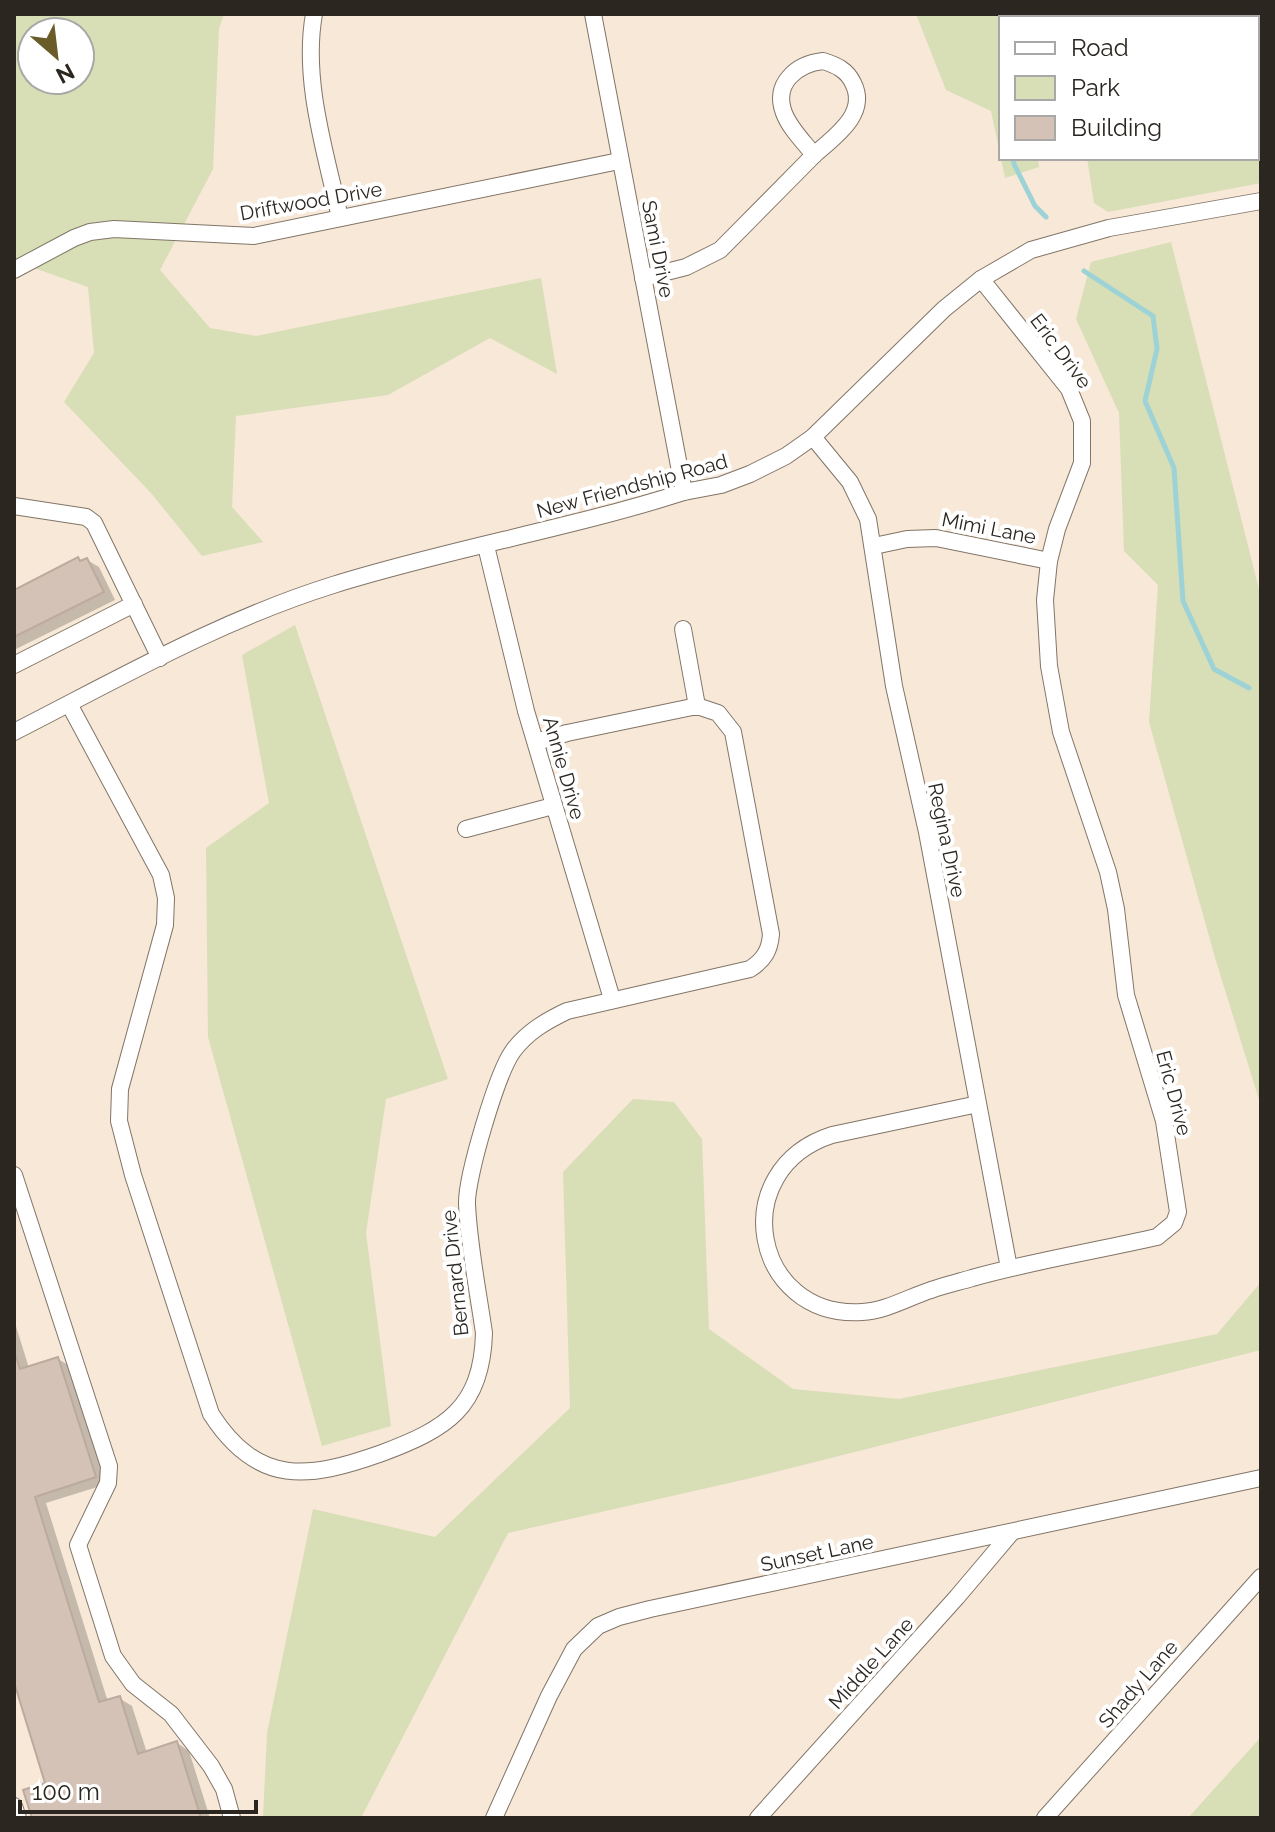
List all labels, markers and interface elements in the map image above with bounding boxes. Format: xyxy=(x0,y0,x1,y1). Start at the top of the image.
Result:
north arrow xyxy=(16,16,96,96)
legend xyxy=(999,16,1259,160)
text: Road xyxy=(1071,33,1129,62)
text: N xyxy=(52,58,79,89)
text: Park xyxy=(1071,73,1120,102)
text: Building xyxy=(1071,113,1162,142)
street label: Driftwood Drive xyxy=(238,177,384,225)
street label: Sami Drive xyxy=(637,198,679,300)
street label: Eric Drive xyxy=(1025,309,1097,393)
street label: New Friendship Road xyxy=(534,449,730,523)
street label: Mimi Lane xyxy=(940,507,1039,549)
street label: Annie Drive xyxy=(538,714,590,822)
street label: Regina Drive xyxy=(923,780,971,900)
street label: Eric Drive xyxy=(1151,1048,1197,1138)
street label: Bernard Drive xyxy=(436,1209,474,1337)
street label: Sunset Lane xyxy=(758,1529,876,1577)
street label: Middle Lane xyxy=(824,1612,919,1714)
street label: Shady Lane xyxy=(1093,1635,1183,1733)
scale bar xyxy=(20,1764,256,1814)
text: 100 m xyxy=(32,1777,100,1806)

